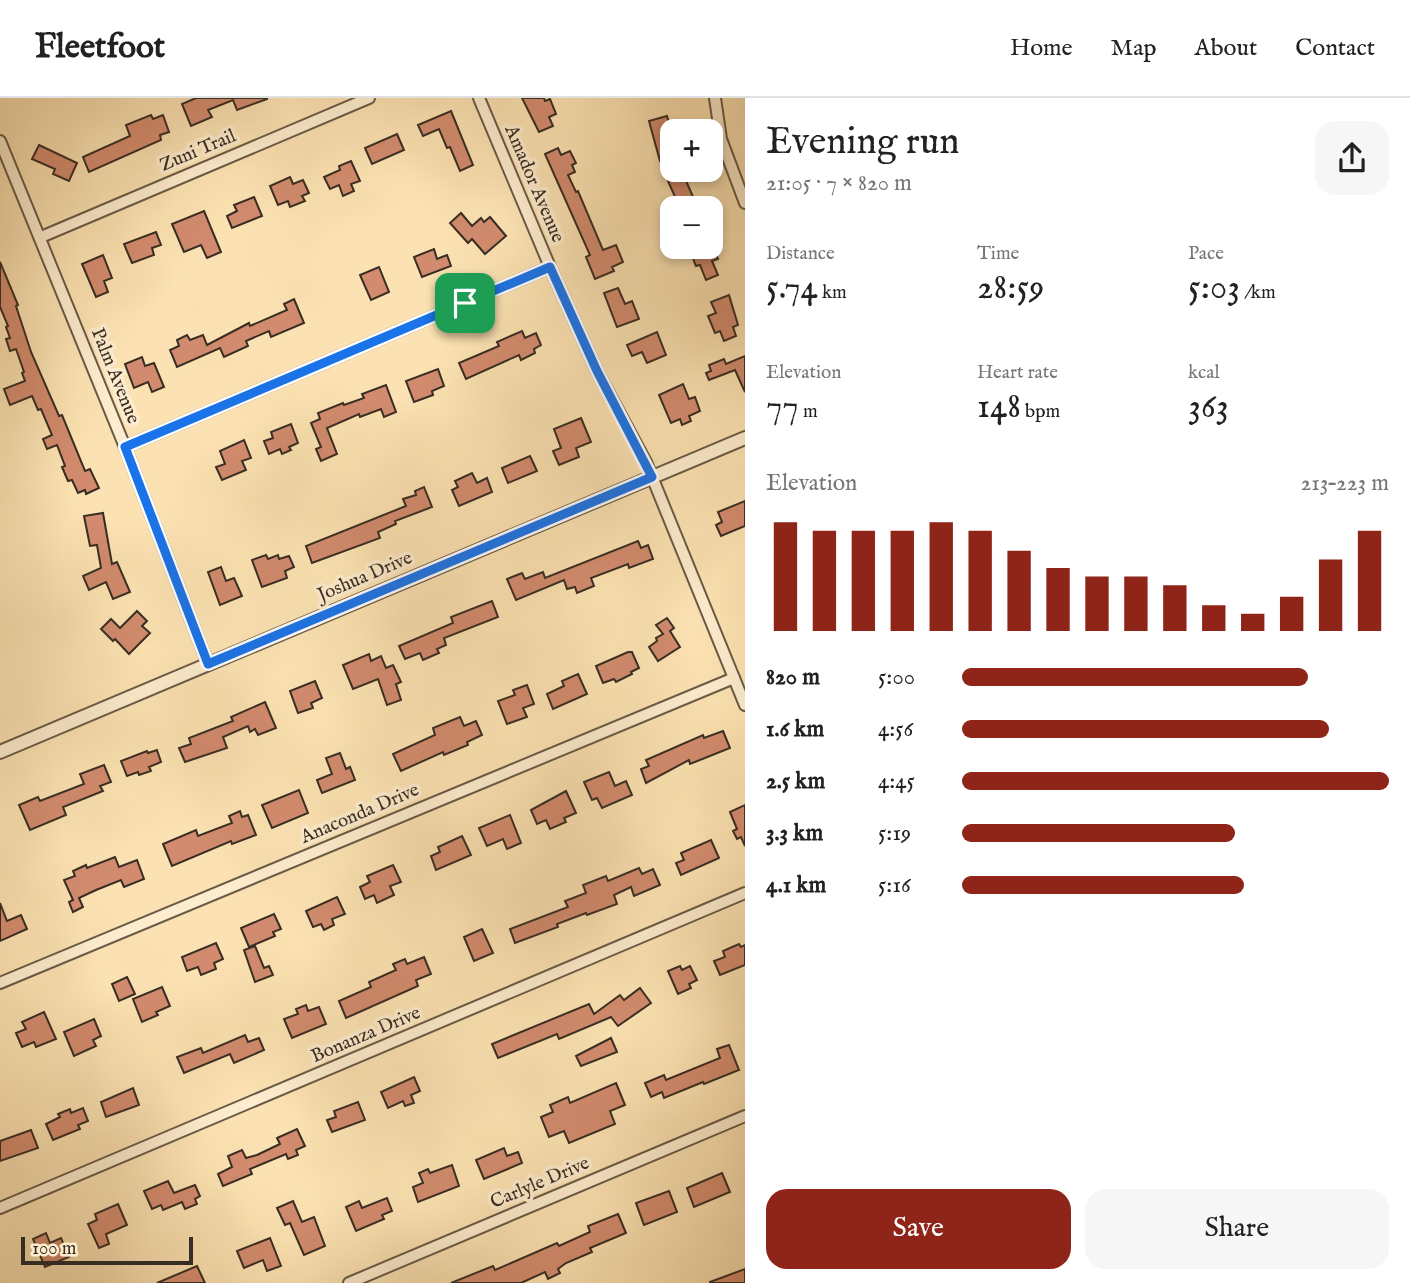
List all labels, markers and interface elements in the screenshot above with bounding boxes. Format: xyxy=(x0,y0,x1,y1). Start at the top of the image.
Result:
text: Fleetfoot xyxy=(35,27,165,69)
text: Home xyxy=(1010,33,1073,64)
text: Map xyxy=(1111,33,1157,64)
text: About xyxy=(1195,33,1257,64)
text: Contact xyxy=(1295,33,1375,64)
map controls xyxy=(660,119,723,259)
button: + xyxy=(660,119,723,182)
text: Evening run xyxy=(766,119,960,167)
street label: Amador Avenue xyxy=(498,121,570,247)
button: share xyxy=(1315,121,1389,195)
street label: Zuni Trail xyxy=(156,124,240,178)
text: 21:05 · 7 × 820 m xyxy=(766,169,912,198)
button: − xyxy=(660,196,723,259)
text: Distance xyxy=(766,242,835,266)
text: Time xyxy=(977,242,1019,266)
text: Pace xyxy=(1188,242,1224,266)
text: 5.74 xyxy=(766,266,818,311)
text: 28:59 xyxy=(977,266,1044,311)
text: 5:03 xyxy=(1188,266,1240,311)
pin xyxy=(435,273,495,333)
text: km xyxy=(818,281,847,305)
text: /km xyxy=(1240,281,1276,305)
icon: arrive xyxy=(446,284,484,322)
street label: Palm Avenue xyxy=(85,325,145,428)
text: Elevation xyxy=(766,361,841,385)
text: Heart rate xyxy=(977,361,1058,385)
text: kcal xyxy=(1188,361,1220,385)
text: 77 xyxy=(766,385,799,430)
text: 148 xyxy=(977,385,1021,430)
text: 363 xyxy=(1188,385,1229,430)
text: m xyxy=(799,400,818,424)
text: bpm xyxy=(1021,400,1060,424)
text: Elevation xyxy=(766,469,857,498)
text: 213–223 m xyxy=(1300,469,1389,498)
street label: Joshua Drive xyxy=(312,546,416,608)
text: 820 m xyxy=(766,663,820,692)
text: 5:00 xyxy=(878,663,915,692)
text: 1.6 km xyxy=(766,715,824,744)
text: 4:56 xyxy=(878,715,913,744)
text: 2.5 km xyxy=(766,767,825,796)
text: 4:45 xyxy=(878,767,915,796)
street label: Anaconda Drive xyxy=(296,778,423,850)
text: 3.3 km xyxy=(766,819,823,848)
text: 5:19 xyxy=(878,819,911,848)
text: 4.1 km xyxy=(766,871,826,900)
text: 5:16 xyxy=(878,871,911,900)
street label: Bonanza Drive xyxy=(308,1001,425,1069)
street label: Carlyle Drive xyxy=(487,1151,593,1215)
button: Save xyxy=(766,1189,1071,1269)
button: Share xyxy=(1085,1189,1389,1269)
scale bar xyxy=(21,1234,192,1266)
text: 100 m xyxy=(32,1237,76,1261)

